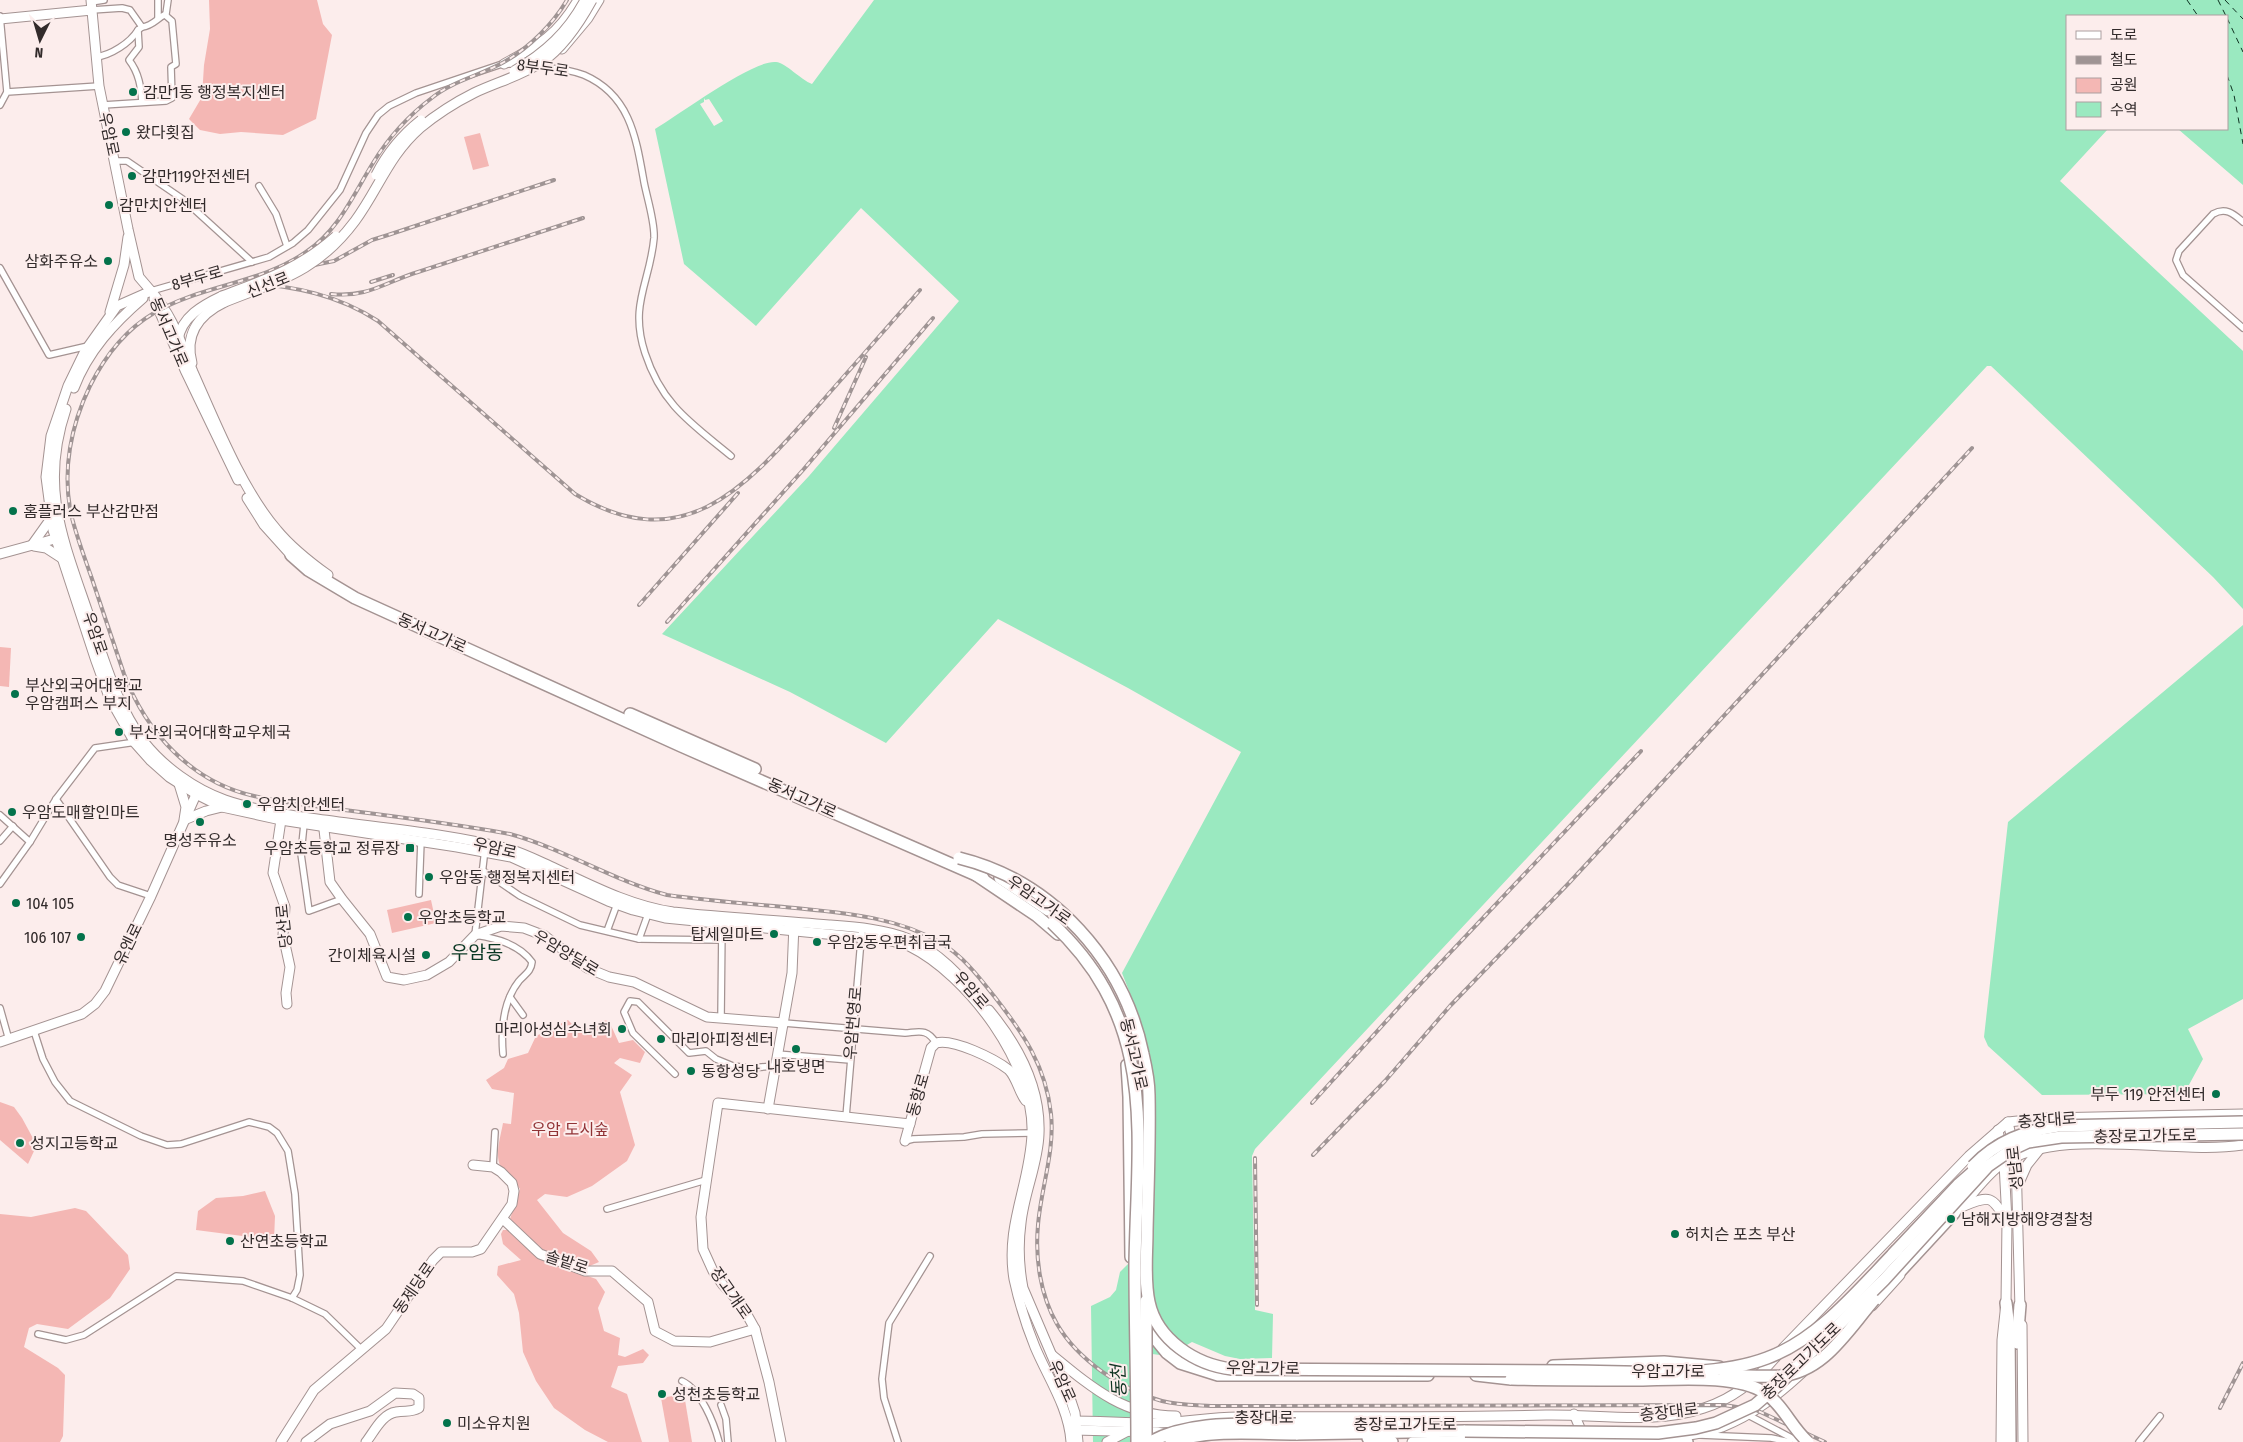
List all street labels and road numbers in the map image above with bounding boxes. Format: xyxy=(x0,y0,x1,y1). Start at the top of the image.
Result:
street label: 8부두로 xyxy=(516,55,570,81)
street label: 우암로 xyxy=(95,110,123,158)
street label: 8부두로 xyxy=(169,262,225,294)
street label: 신선로 xyxy=(244,268,292,302)
street label: 동서고가로 xyxy=(146,294,192,370)
street label: 우암로 xyxy=(79,609,111,657)
street label: 동서고가로 xyxy=(395,609,470,657)
street label: 동서고가로 xyxy=(765,774,840,822)
street label: 우암로 xyxy=(471,834,519,862)
street label: 우암고가로 xyxy=(1003,871,1075,929)
street label: 당산로 xyxy=(272,903,296,949)
street label: 유엔로 xyxy=(110,920,146,968)
street label: 우암양달로 xyxy=(530,926,603,980)
street label: 우암로 xyxy=(949,967,993,1013)
street label: 우암번영로 xyxy=(840,985,866,1060)
street label: 동서고가로 xyxy=(1116,1016,1152,1092)
street label: 동항로 xyxy=(903,1071,933,1119)
street label: 충장대로 xyxy=(2017,1108,2077,1132)
street label: 충장로고가도로 xyxy=(2093,1126,2197,1146)
street label: 성남로 xyxy=(2003,1145,2027,1191)
street label: 솔밭로 xyxy=(543,1246,591,1278)
street label: 동제당로 xyxy=(389,1258,439,1318)
street label: 장고개로 xyxy=(706,1263,756,1323)
street label: 충장로고가도로 xyxy=(1757,1318,1845,1404)
street label: 우암로 xyxy=(1044,1357,1080,1405)
street label: 우암고가로 xyxy=(1226,1358,1300,1378)
street label: 우암고가로 xyxy=(1631,1362,1705,1381)
street label: 충장대로 xyxy=(1639,1399,1700,1425)
street label: 충장대로 xyxy=(1235,1408,1294,1427)
street label: 충장로고가도로 xyxy=(1353,1415,1457,1434)

